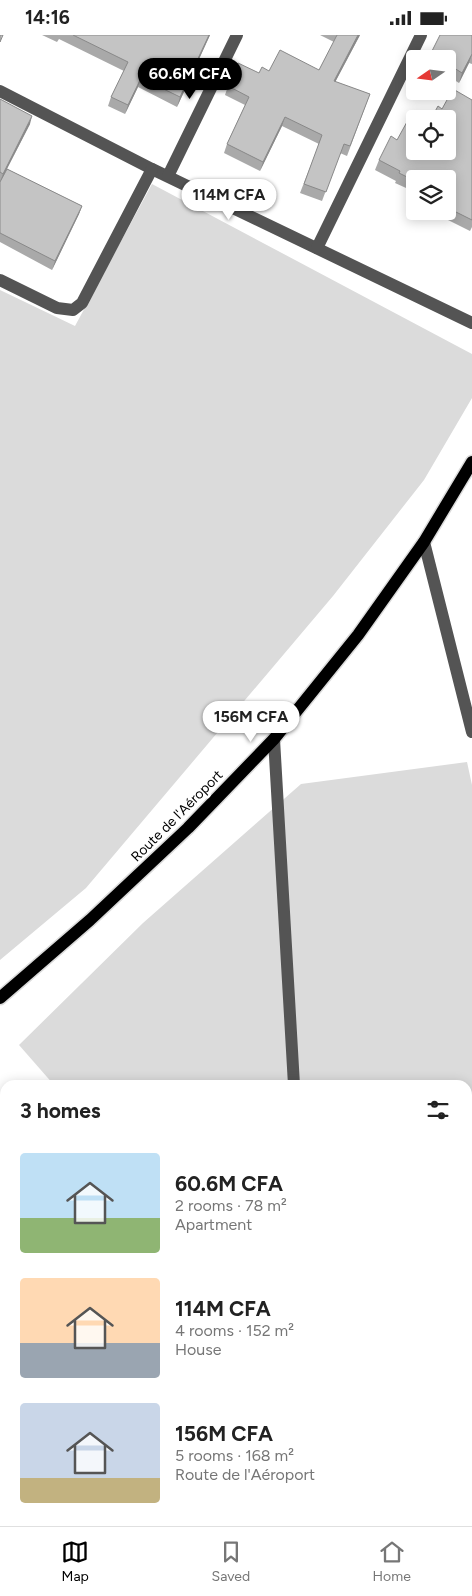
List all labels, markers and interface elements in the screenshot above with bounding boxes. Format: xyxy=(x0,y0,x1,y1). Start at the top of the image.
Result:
text: 14:16 xyxy=(25,6,70,29)
north arrow xyxy=(406,50,456,100)
map controls xyxy=(406,50,456,220)
pin: 60.6M CFA xyxy=(133,57,247,100)
text: 60.6M CFA xyxy=(149,64,231,83)
button: locate xyxy=(406,110,456,160)
button: layers xyxy=(406,170,456,220)
pin: 114M CFA xyxy=(177,179,281,221)
text: 114M CFA xyxy=(192,185,266,204)
pin: 156M CFA xyxy=(199,701,303,743)
text: 156M CFA xyxy=(214,707,288,726)
street label: Route de l'Aéroport xyxy=(128,767,226,865)
icon: filters xyxy=(424,1096,452,1124)
text: 3 homes xyxy=(20,1098,101,1123)
text: 60.6M CFA xyxy=(175,1171,283,1196)
icon: home xyxy=(60,1173,120,1233)
text: 2 rooms · 78 m² xyxy=(175,1196,287,1215)
text: Apartment xyxy=(175,1215,252,1234)
text: 114M CFA xyxy=(175,1296,271,1321)
icon: home xyxy=(60,1298,120,1358)
text: 4 rooms · 152 m² xyxy=(175,1321,294,1340)
text: House xyxy=(175,1340,221,1359)
text: 156M CFA xyxy=(175,1421,273,1446)
icon: home xyxy=(60,1423,120,1483)
text: 5 rooms · 168 m² xyxy=(175,1446,294,1465)
text: Route de l'Aéroport xyxy=(175,1465,315,1484)
tab: Map xyxy=(61,1538,89,1585)
tab: Saved xyxy=(212,1538,250,1585)
tab: Home xyxy=(373,1538,411,1585)

